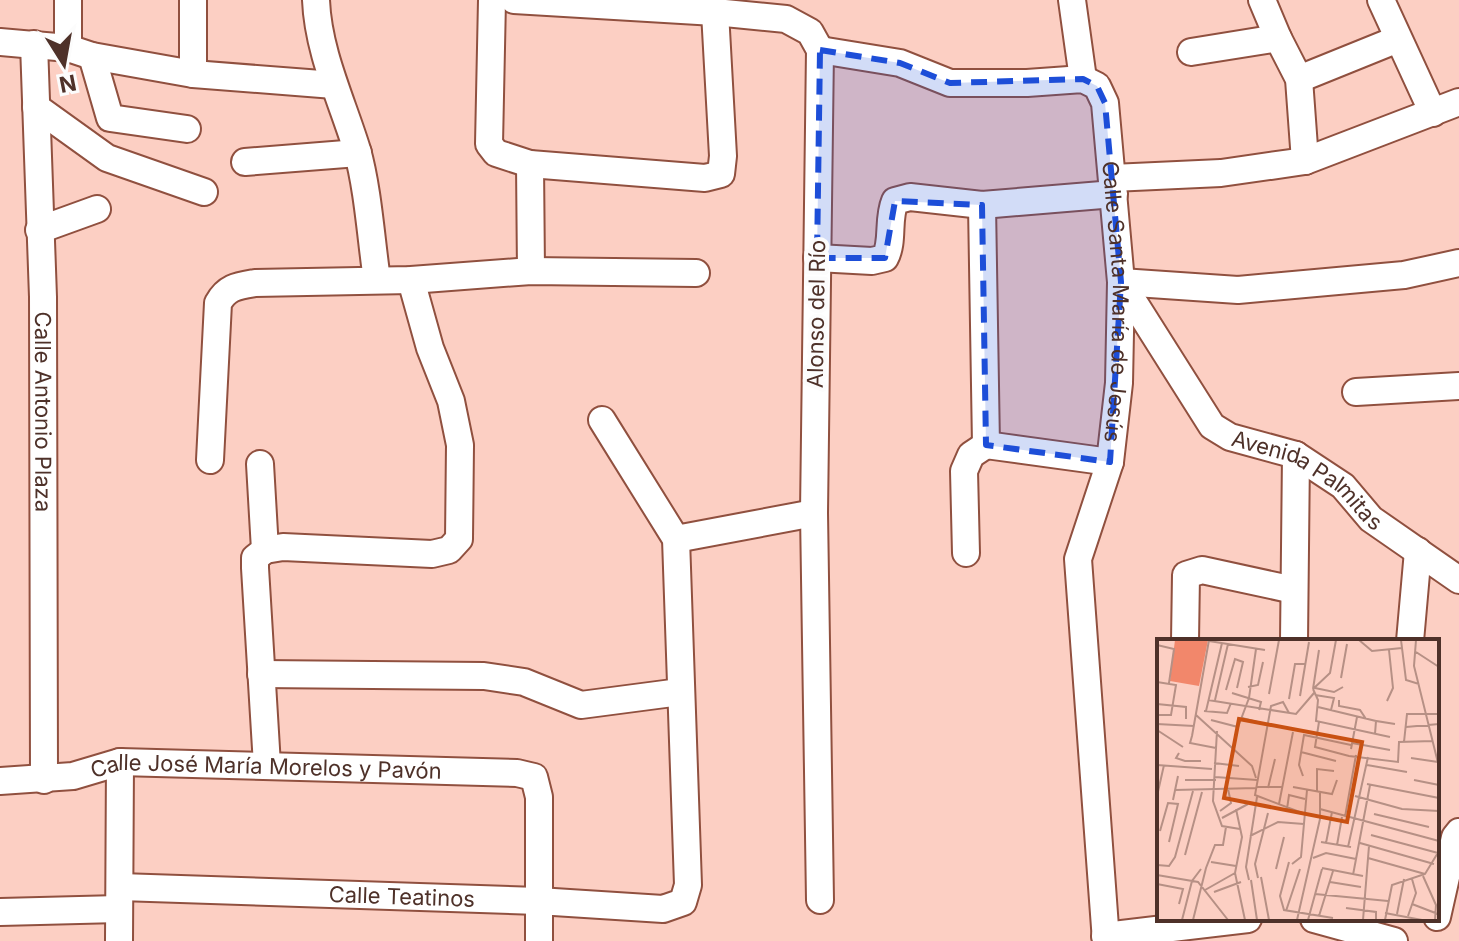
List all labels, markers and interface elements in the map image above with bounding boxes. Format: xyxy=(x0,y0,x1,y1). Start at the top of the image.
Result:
north arrow xyxy=(24,24,104,104)
text: N xyxy=(57,69,79,98)
street label: Calle Santa María de Jesús xyxy=(1097,160,1134,444)
street label: Alonso del Río xyxy=(802,240,830,388)
street label: Calle Antonio Plaza xyxy=(30,312,56,512)
street label: Avenida Palmitas xyxy=(1229,425,1387,536)
inset map xyxy=(1157,639,1439,921)
street label: Calle José María Morelos y Pavón xyxy=(87,749,442,784)
street label: Calle Teatinos xyxy=(328,881,475,912)

